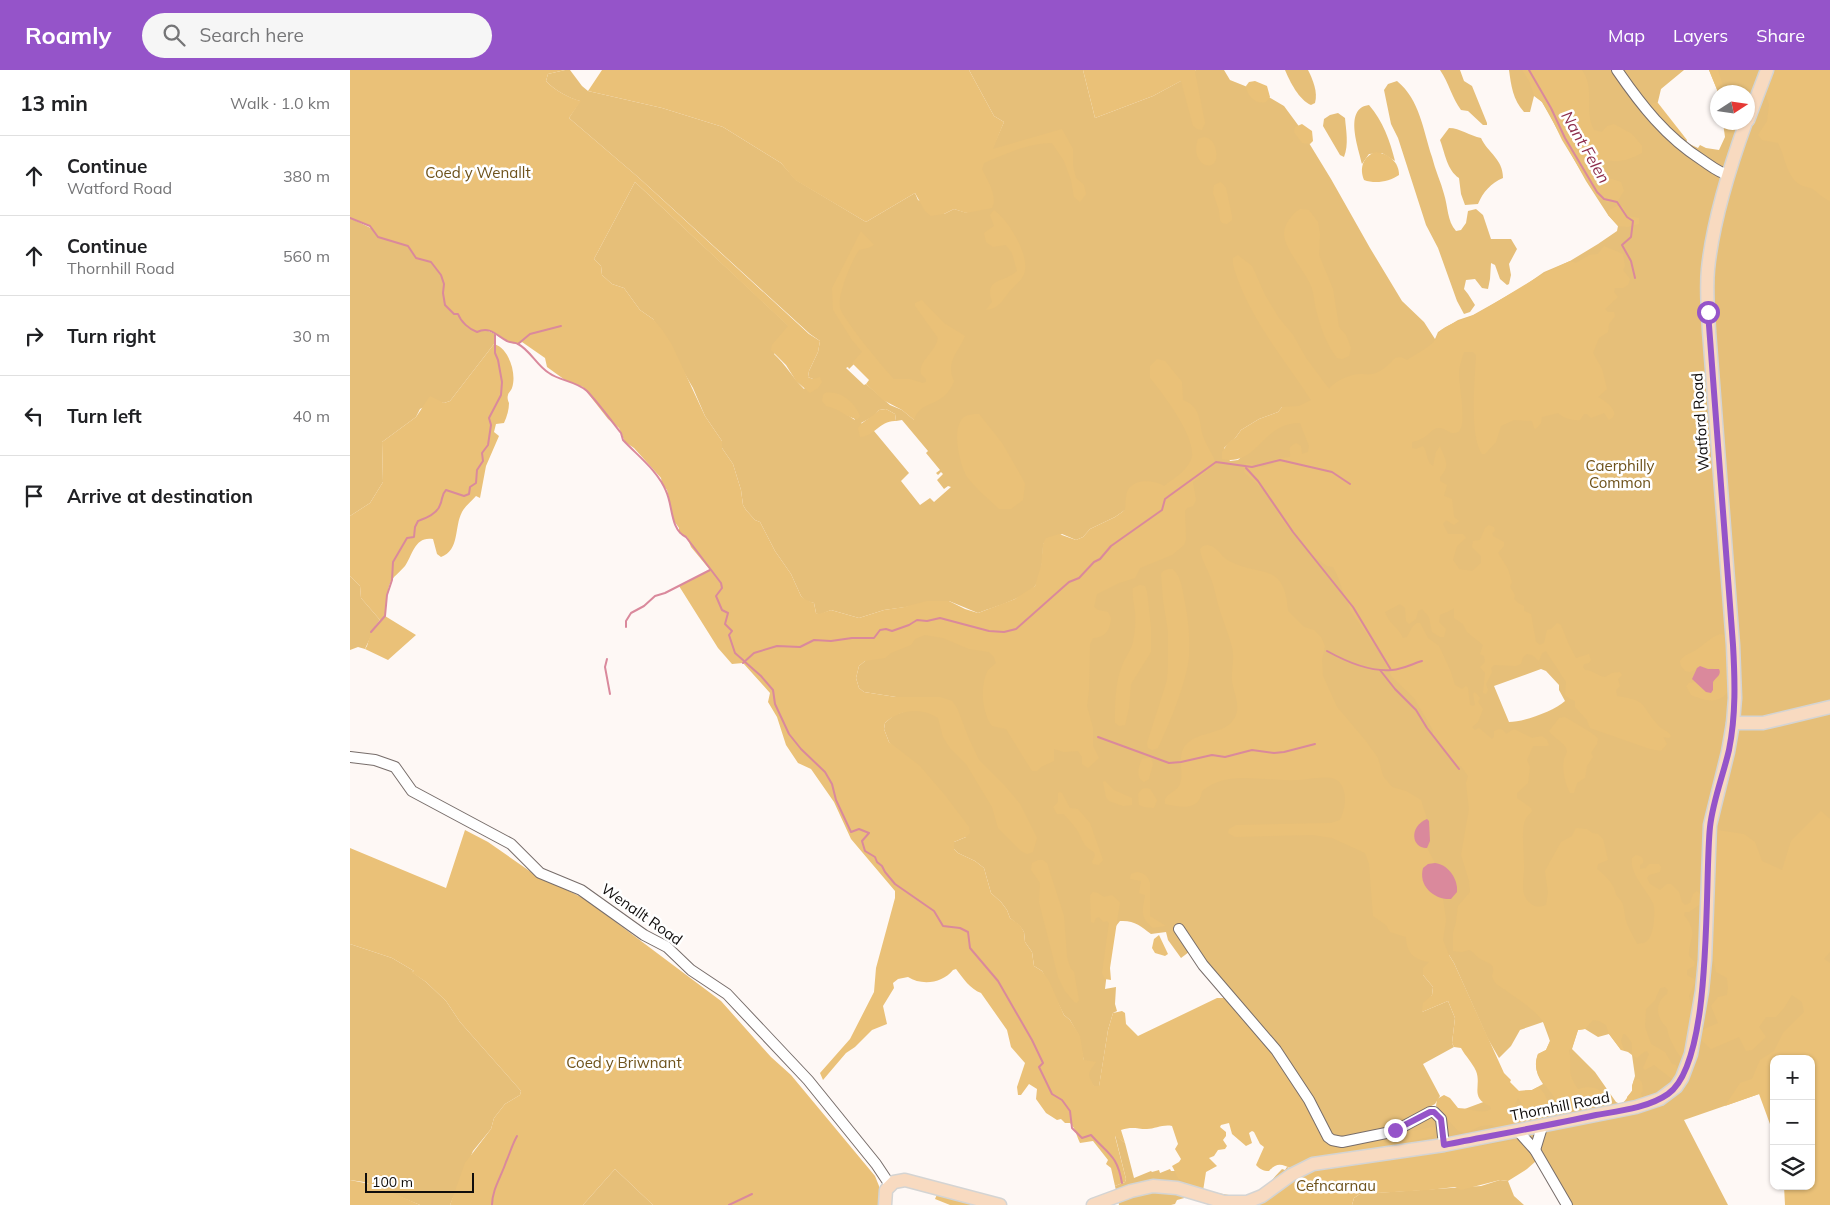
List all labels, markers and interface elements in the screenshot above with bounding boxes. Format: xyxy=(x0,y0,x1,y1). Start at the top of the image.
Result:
search box xyxy=(142,13,492,58)
text: Roamly xyxy=(25,20,112,50)
icon: search xyxy=(160,21,188,49)
text: Search here xyxy=(200,23,304,47)
text: Map xyxy=(1608,24,1645,47)
text: Layers xyxy=(1673,24,1728,47)
text: Share xyxy=(1756,24,1805,47)
north arrow xyxy=(1710,85,1755,130)
text: 13 min xyxy=(20,90,88,116)
text: Walk · 1.0 km xyxy=(230,93,330,113)
water label: Nant Felen xyxy=(1557,107,1615,187)
text: Continue xyxy=(67,154,147,178)
icon: ahead xyxy=(20,162,48,190)
park label: Coed y Wenallt xyxy=(425,163,531,182)
text: 380 m xyxy=(283,166,330,186)
text: Watford Road xyxy=(67,178,172,198)
text: Continue xyxy=(67,234,147,258)
icon: ahead xyxy=(20,242,48,270)
text: 560 m xyxy=(283,246,330,266)
text: Thornhill Road xyxy=(67,258,175,278)
route start xyxy=(1697,301,1720,324)
icon: right xyxy=(20,322,48,350)
text: Turn right xyxy=(67,324,156,348)
text: 30 m xyxy=(293,326,330,346)
street label: Watford Road xyxy=(1687,372,1713,472)
icon: left xyxy=(20,402,48,430)
text: Turn left xyxy=(67,404,142,428)
text: 40 m xyxy=(293,406,330,426)
park label: Caerphilly Common xyxy=(1585,456,1655,492)
icon: arrive xyxy=(20,482,48,510)
text: Arrive at destination xyxy=(67,484,253,508)
street label: Wenallt Road xyxy=(598,879,686,949)
park label: Coed y Briwnant xyxy=(566,1053,682,1072)
map controls xyxy=(1770,1055,1815,1190)
button: + xyxy=(1770,1055,1815,1100)
street label: Thornhill Road xyxy=(1509,1087,1611,1125)
button: − xyxy=(1770,1100,1815,1145)
route end xyxy=(1384,1119,1407,1142)
button: layers xyxy=(1770,1145,1815,1190)
scale bar xyxy=(365,1170,474,1193)
text: 100 m xyxy=(372,1173,413,1191)
park label: Cefncarnau xyxy=(1296,1176,1376,1195)

